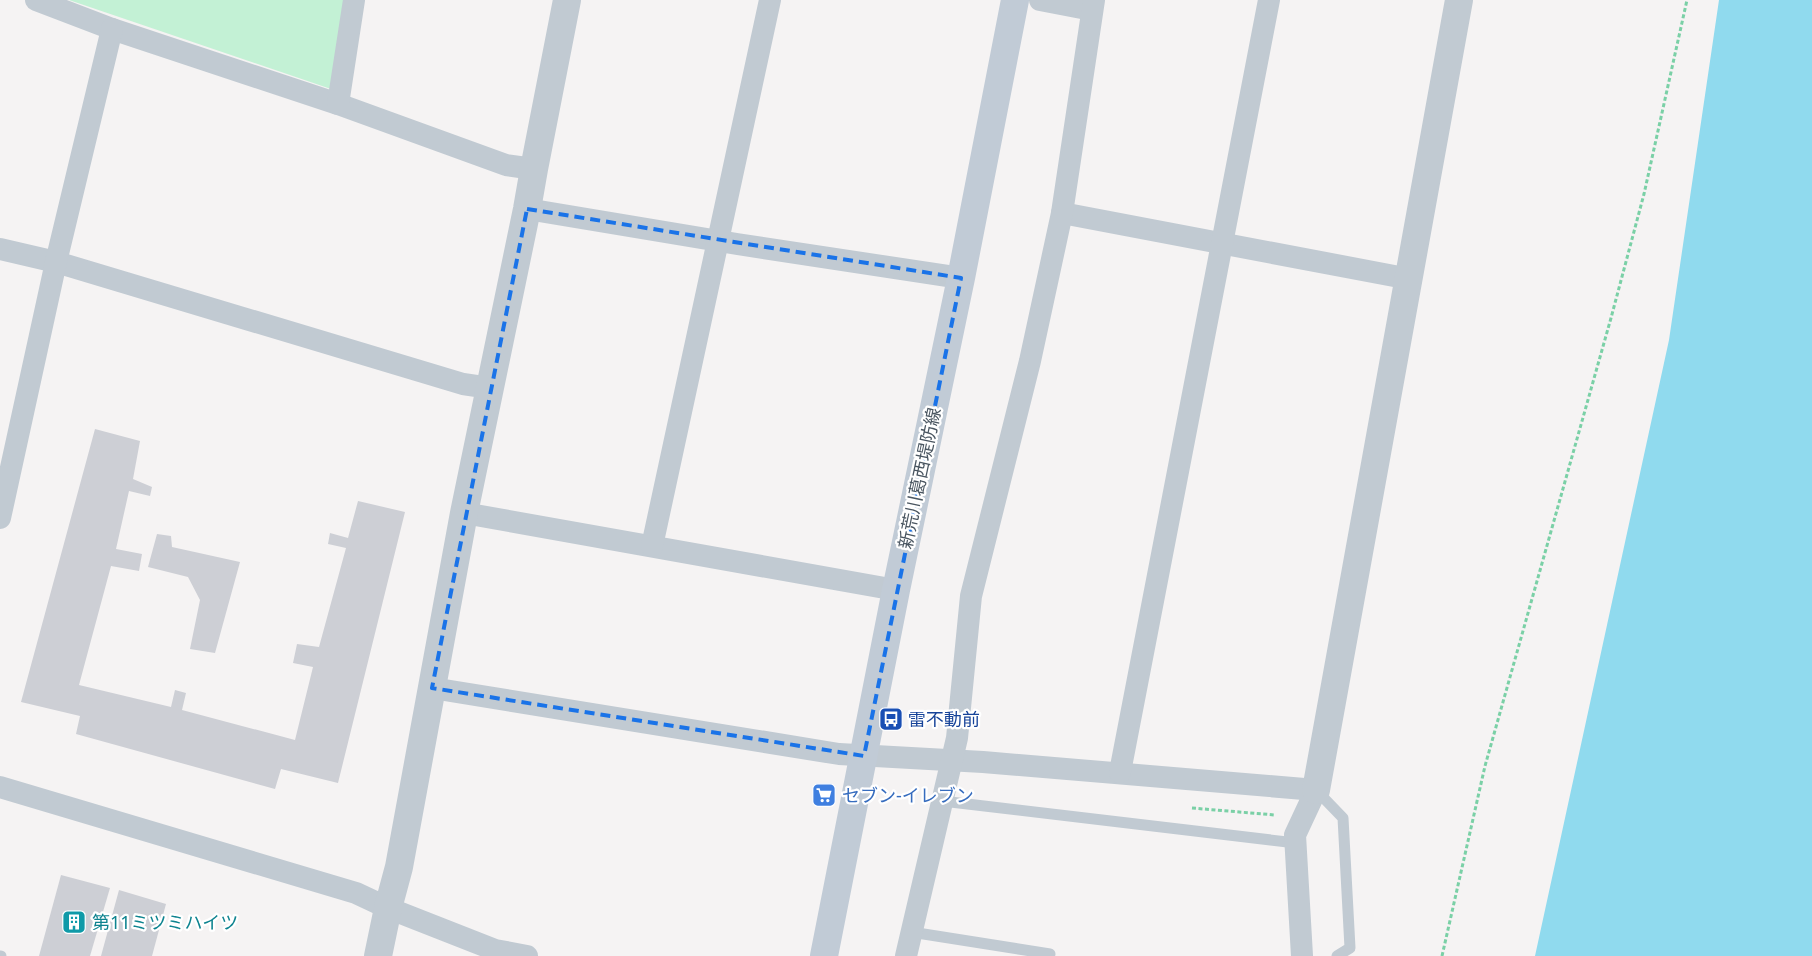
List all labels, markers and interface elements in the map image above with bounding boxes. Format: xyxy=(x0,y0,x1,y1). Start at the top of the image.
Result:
street label: 新荒川葛西堤防線 xyxy=(892,405,946,551)
bus stop icon: 雷不動前 xyxy=(878,706,904,732)
place label: 雷不動前 xyxy=(908,707,980,731)
supermarket icon: セブン-イレブン xyxy=(811,782,837,808)
place label: セブン-イレブン xyxy=(842,783,974,807)
building icon: 第11ミツミハイツ xyxy=(61,909,87,935)
place label: 第11ミツミハイツ xyxy=(92,910,238,934)

